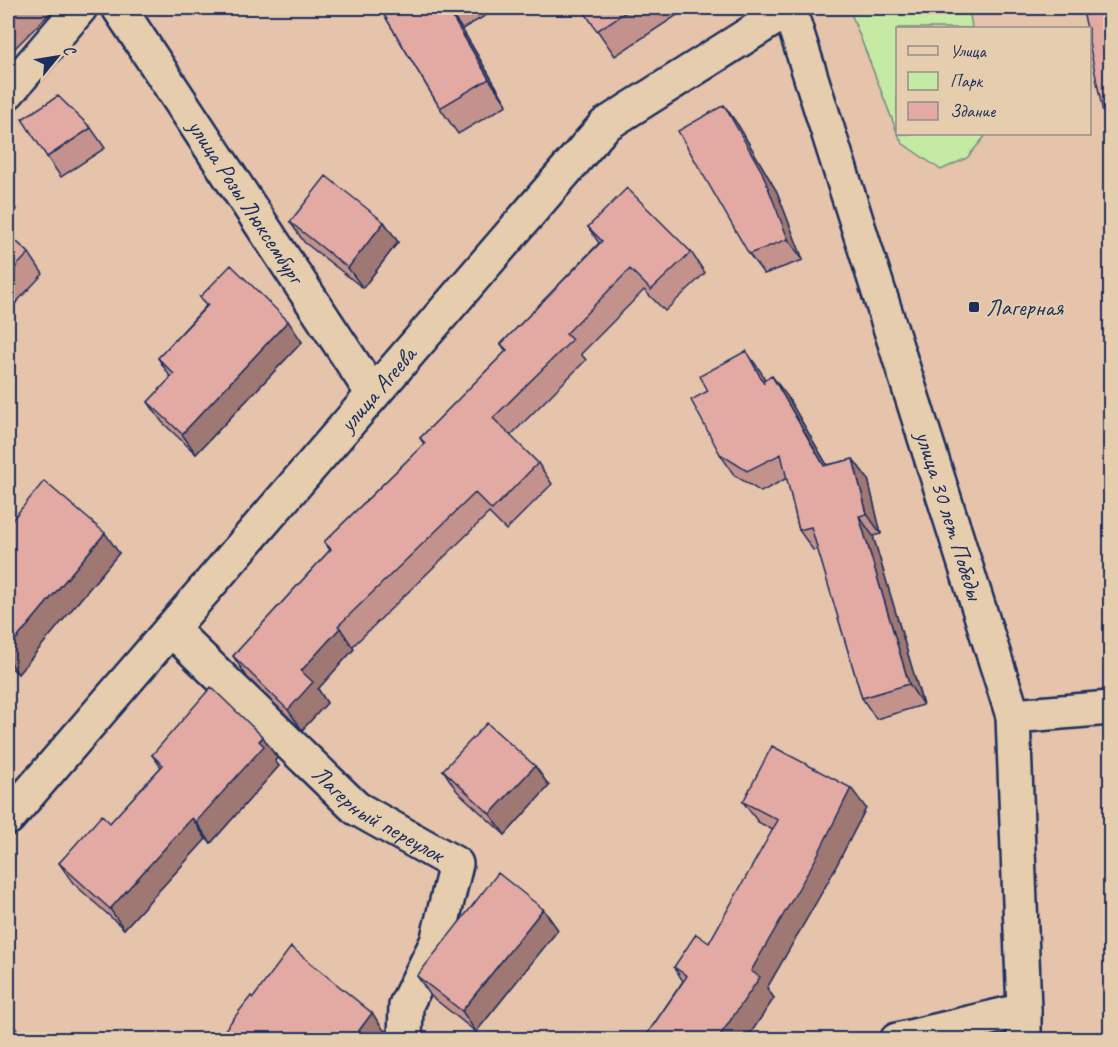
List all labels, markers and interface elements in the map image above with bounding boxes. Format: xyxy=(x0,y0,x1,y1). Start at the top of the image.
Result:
north arrow xyxy=(27,27,87,87)
legend xyxy=(896,27,1091,135)
text: Улица xyxy=(950,40,987,62)
text: С xyxy=(58,42,81,60)
text: Парк xyxy=(950,70,984,92)
text: Здание xyxy=(950,100,996,122)
street label: улица Розы Люксембург xyxy=(180,112,313,292)
place label: Лагерная xyxy=(986,292,1064,322)
marker: Лагерная xyxy=(967,300,981,314)
street label: улица Агеева xyxy=(331,339,424,440)
street label: улица 30 лет Победы xyxy=(908,425,991,605)
street label: Лагерный переулок xyxy=(306,759,451,870)

